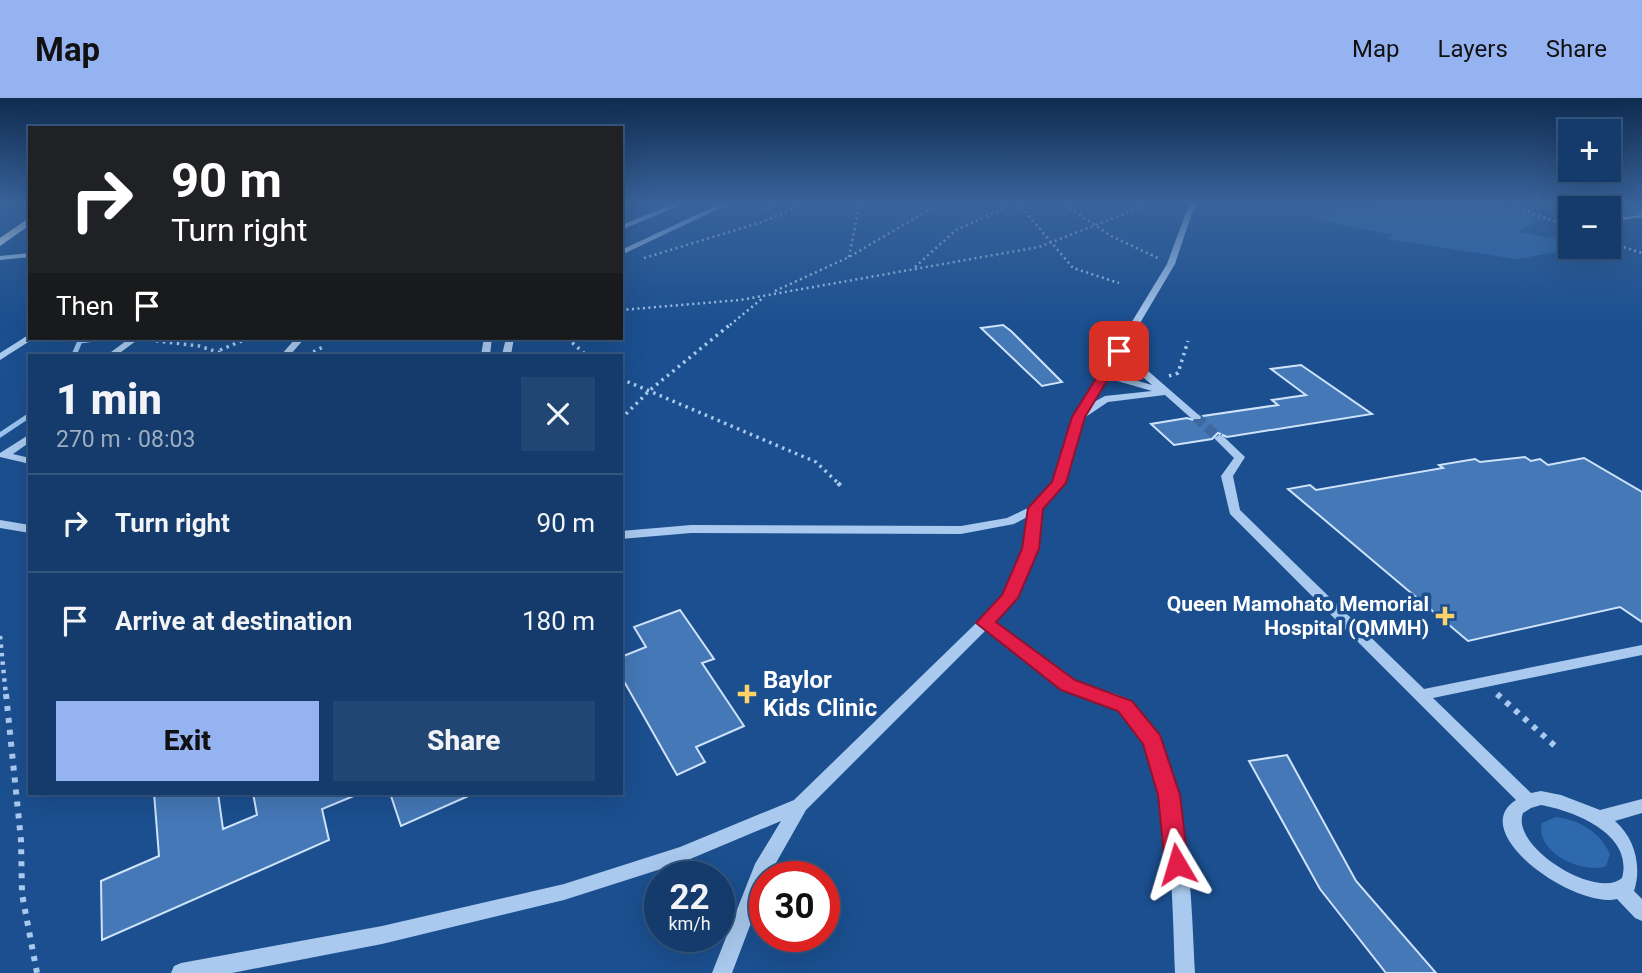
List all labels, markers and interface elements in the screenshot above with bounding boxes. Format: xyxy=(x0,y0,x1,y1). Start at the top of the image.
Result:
text: Map xyxy=(35,30,100,69)
text: Map xyxy=(1352,35,1400,63)
text: Layers xyxy=(1438,35,1508,63)
text: Share xyxy=(1546,35,1607,63)
map controls xyxy=(1558,119,1621,259)
button: + xyxy=(1558,119,1621,182)
text: 90 m xyxy=(171,152,282,209)
icon: right xyxy=(56,154,147,245)
button: − xyxy=(1558,196,1621,259)
text: Turn right xyxy=(171,211,307,249)
icon: arrive xyxy=(128,287,166,325)
text: Then xyxy=(56,291,114,321)
pin xyxy=(1089,321,1149,381)
icon: arrive xyxy=(1100,332,1138,370)
text: 1 min xyxy=(56,375,162,424)
button: close xyxy=(521,377,595,451)
text: 270 m · 08:03 xyxy=(56,426,195,453)
icon: right xyxy=(56,504,94,542)
text: Turn right xyxy=(115,508,230,538)
text: 90 m xyxy=(537,508,595,538)
place label: Queen Mamohato Memorial Hospital (QMMH) xyxy=(1167,592,1429,640)
icon: arrive xyxy=(56,602,94,640)
text: Arrive at destination xyxy=(115,606,352,636)
text: 180 m xyxy=(522,606,595,636)
marker: Queen Mamohato Memorial Hospital (QMMH) xyxy=(1435,606,1455,626)
place label: Baylor Kids Clinic xyxy=(763,666,877,722)
marker: Baylor Kids Clinic xyxy=(737,684,757,704)
button: Exit xyxy=(56,701,319,781)
button: Share xyxy=(333,701,595,781)
position arrow xyxy=(1140,827,1214,901)
speed limit sign: 30 xyxy=(749,861,840,952)
text: 22 xyxy=(669,877,710,918)
text: km/h xyxy=(668,913,711,934)

